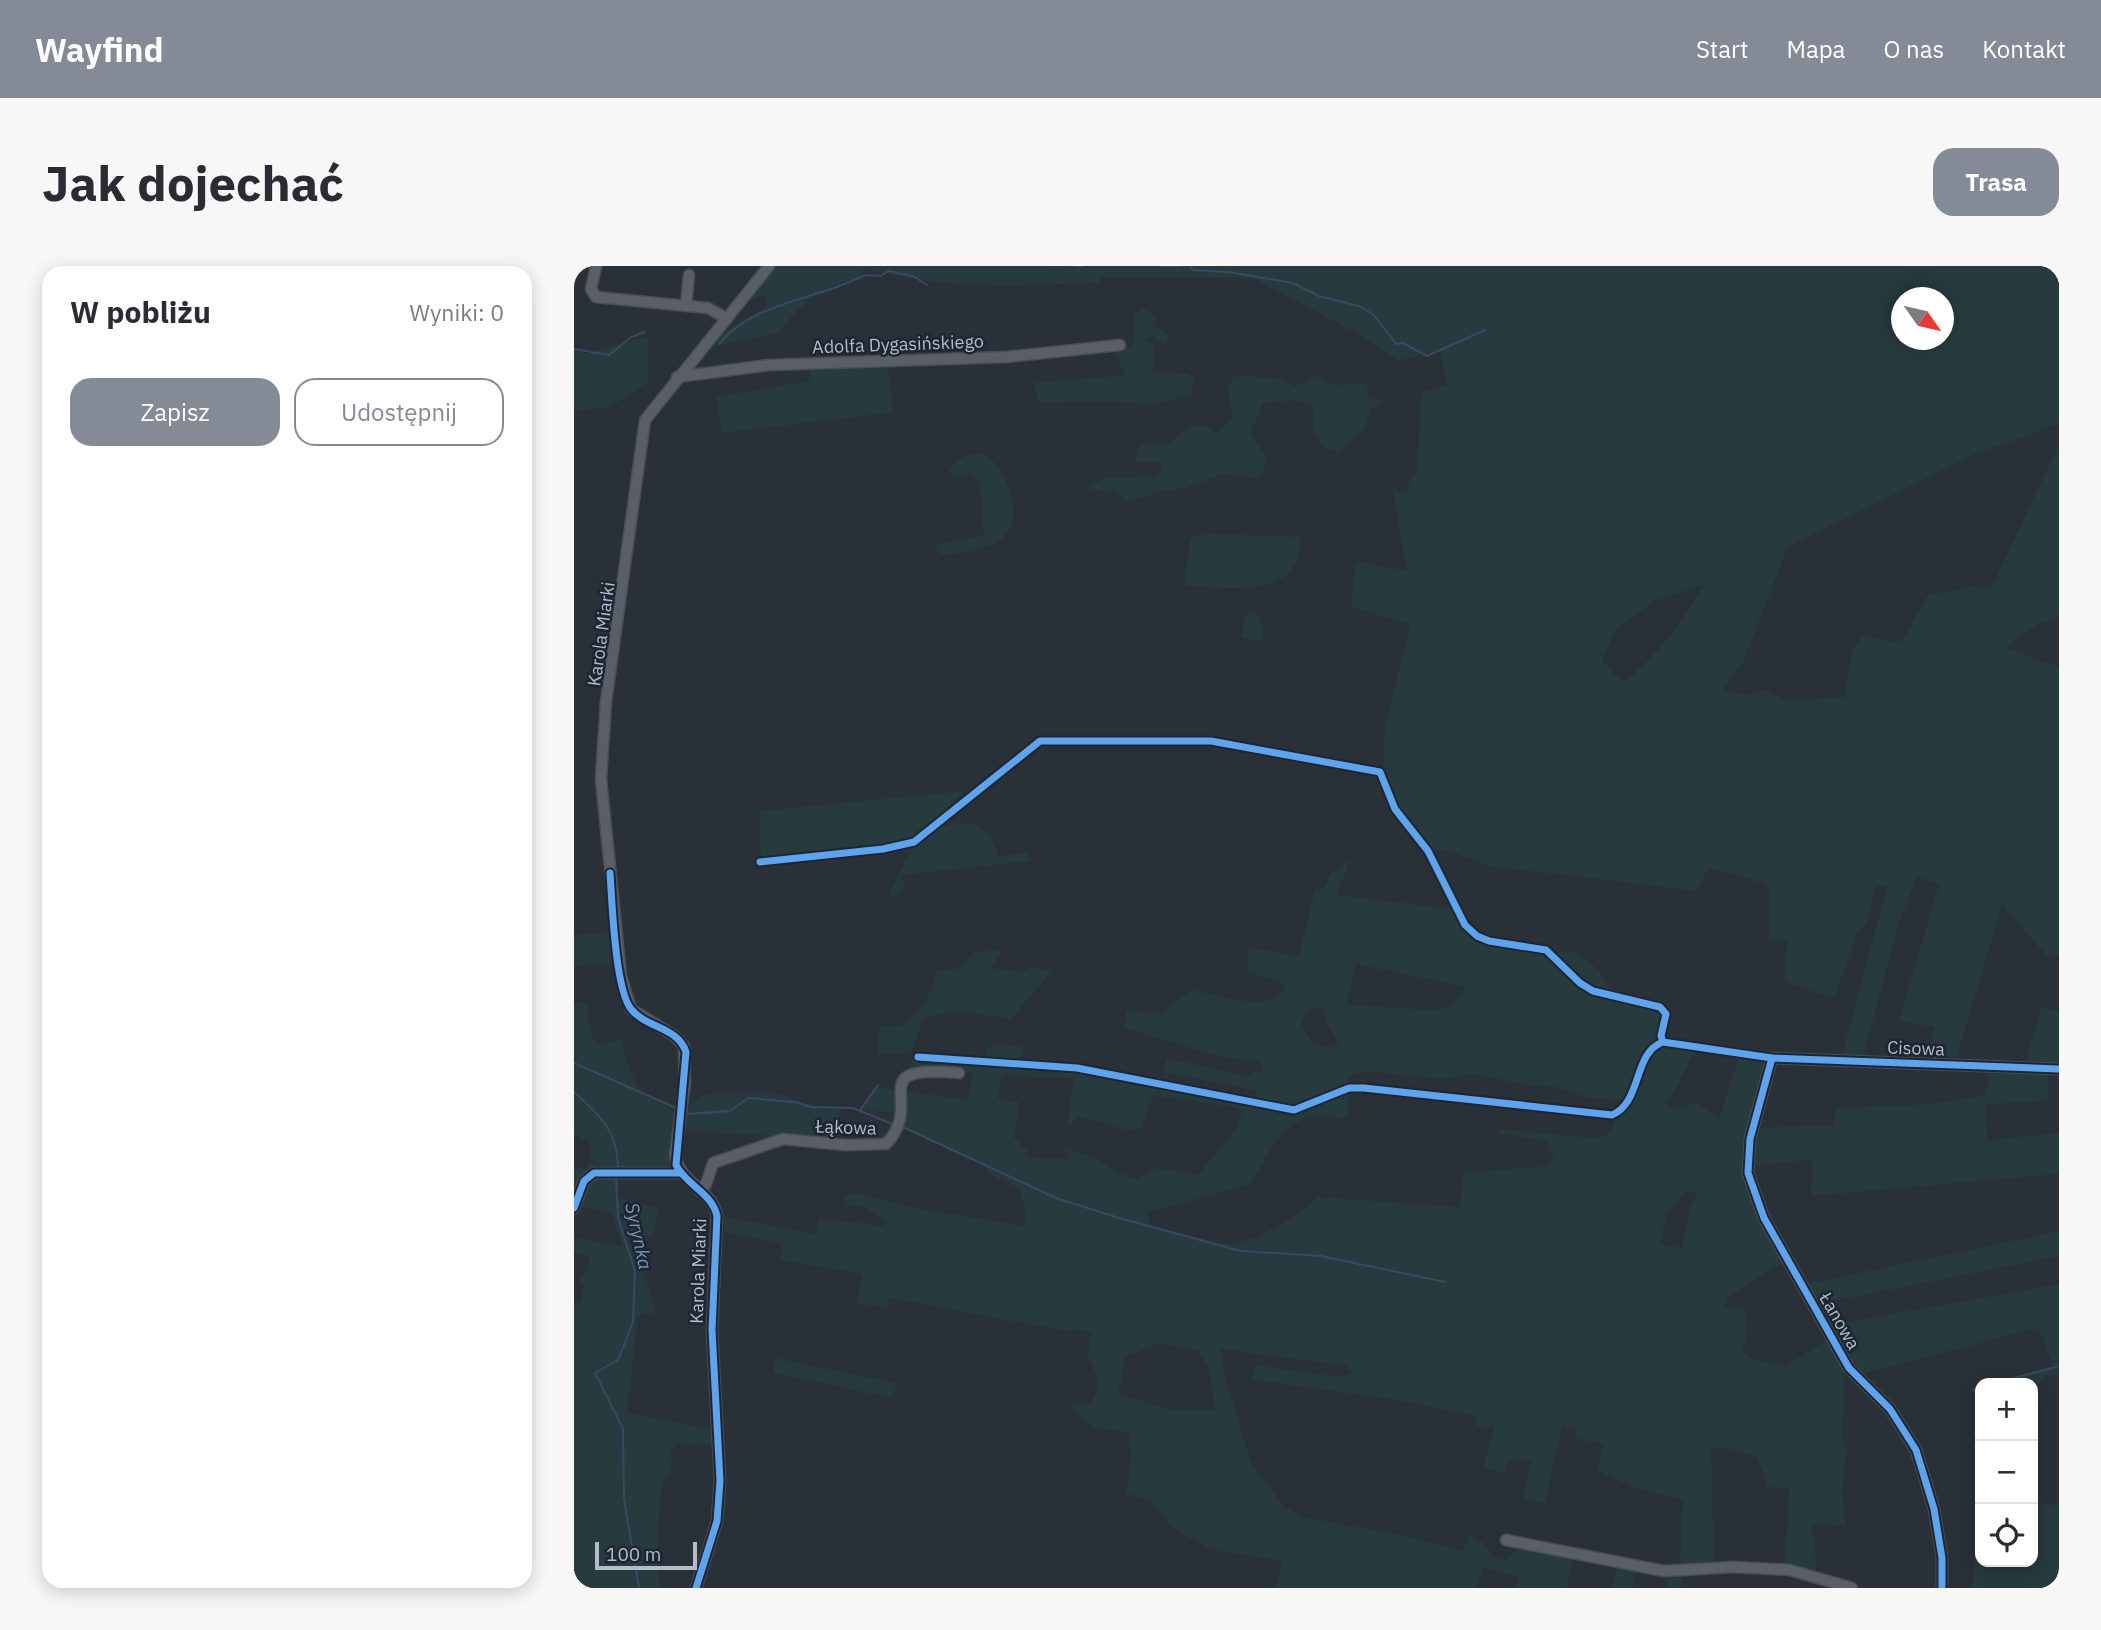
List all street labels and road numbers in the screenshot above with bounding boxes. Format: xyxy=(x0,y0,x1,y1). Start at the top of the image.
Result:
street label: Adolfa Dygasińskiego xyxy=(812,330,984,358)
street label: Karola Miarki xyxy=(582,580,620,688)
street label: Cisowa xyxy=(1887,1035,1946,1061)
street label: Łąkowa xyxy=(814,1114,877,1140)
street label: Karola Miarki xyxy=(685,1218,711,1324)
street label: Łanowa xyxy=(1814,1287,1866,1354)

